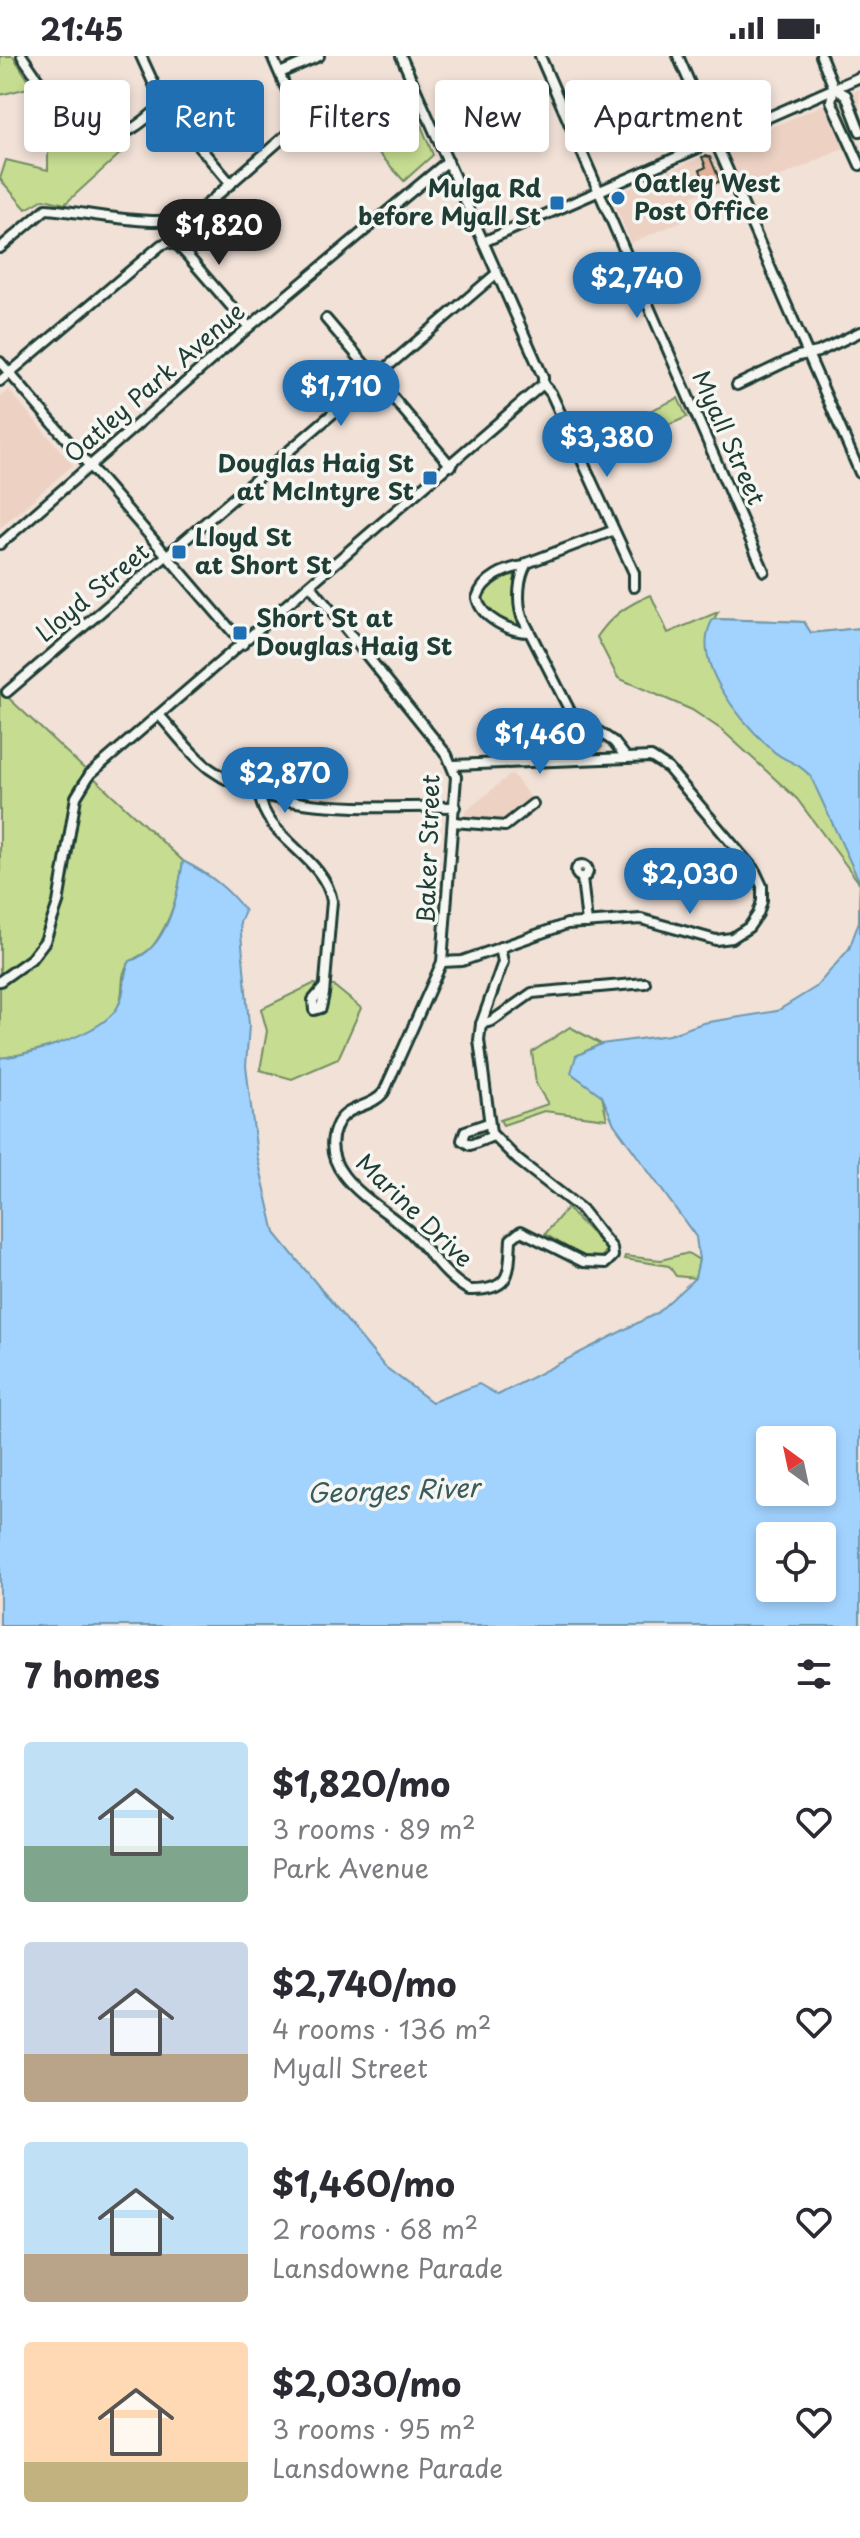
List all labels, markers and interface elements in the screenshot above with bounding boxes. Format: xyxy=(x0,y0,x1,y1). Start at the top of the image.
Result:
text: 21:45 xyxy=(40,6,124,51)
chip: Buy xyxy=(24,80,130,152)
chip: Rent xyxy=(146,80,264,152)
chip: Filters xyxy=(280,80,419,152)
chip: New xyxy=(435,80,549,152)
chip: Apartment xyxy=(565,80,771,152)
place label: Oatley West Post Office xyxy=(634,164,781,228)
place label: Mulga Rd before Myall St xyxy=(358,169,541,233)
marker: Oatley West Post Office xyxy=(609,189,627,207)
marker: Mulga Rd before Myall St xyxy=(548,194,566,212)
pin: $1,820 xyxy=(154,199,284,267)
text: $1,820 xyxy=(175,205,263,244)
pin: $2,740 xyxy=(572,252,702,320)
text: $2,740 xyxy=(591,258,683,297)
street label: Oatley Park Avenue xyxy=(55,293,252,470)
pin: $1,710 xyxy=(276,360,406,428)
street label: Myall Street xyxy=(684,364,776,510)
text: $1,710 xyxy=(301,366,381,405)
pin: $3,380 xyxy=(542,411,672,479)
text: $3,380 xyxy=(560,417,654,456)
place label: Douglas Haig St at McIntyre St xyxy=(218,444,414,508)
marker: Douglas Haig St at McIntyre St xyxy=(421,469,439,487)
place label: Lloyd St at Short St xyxy=(195,518,332,582)
street label: Lloyd Street xyxy=(27,533,156,650)
marker: Lloyd St at Short St xyxy=(170,543,188,561)
place label: Short St at Douglas Haig St xyxy=(256,599,452,663)
marker: Short St at Douglas Haig St xyxy=(231,624,249,642)
pin: $1,460 xyxy=(475,708,605,776)
text: $1,460 xyxy=(494,714,586,753)
pin: $2,870 xyxy=(220,747,350,815)
text: $2,870 xyxy=(239,753,331,792)
street label: Baker Street xyxy=(406,773,448,924)
pin: $2,030 xyxy=(625,848,755,916)
text: $2,030 xyxy=(642,854,738,893)
street label: Marine Drive xyxy=(349,1144,482,1275)
north arrow xyxy=(756,1426,836,1506)
map controls xyxy=(756,1426,836,1602)
water label: Georges River xyxy=(306,1467,484,1512)
button: locate xyxy=(756,1522,836,1602)
text: 7 homes xyxy=(24,1648,160,1700)
icon: filters xyxy=(792,1652,836,1696)
text: $1,820/mo xyxy=(272,1757,450,1809)
icon: home xyxy=(88,1774,184,1870)
icon: heart xyxy=(792,1800,836,1844)
text: 3 rooms · 89 m² xyxy=(272,1809,476,1848)
text: Park Avenue xyxy=(272,1848,429,1887)
text: $2,740/mo xyxy=(272,1957,457,2009)
icon: home xyxy=(88,1974,184,2070)
icon: heart xyxy=(792,2000,836,2044)
text: 4 rooms · 136 m² xyxy=(272,2009,492,2048)
text: Myall Street xyxy=(272,2048,428,2087)
text: $1,460/mo xyxy=(272,2157,455,2209)
icon: home xyxy=(88,2174,184,2270)
icon: heart xyxy=(792,2200,836,2244)
text: 2 rooms · 68 m² xyxy=(272,2209,478,2248)
text: Lansdowne Parade xyxy=(272,2248,503,2287)
text: $2,030/mo xyxy=(272,2357,461,2409)
icon: home xyxy=(88,2374,184,2470)
icon: heart xyxy=(792,2400,836,2444)
text: 3 rooms · 95 m² xyxy=(272,2409,476,2448)
text: Lansdowne Parade xyxy=(272,2448,503,2487)

